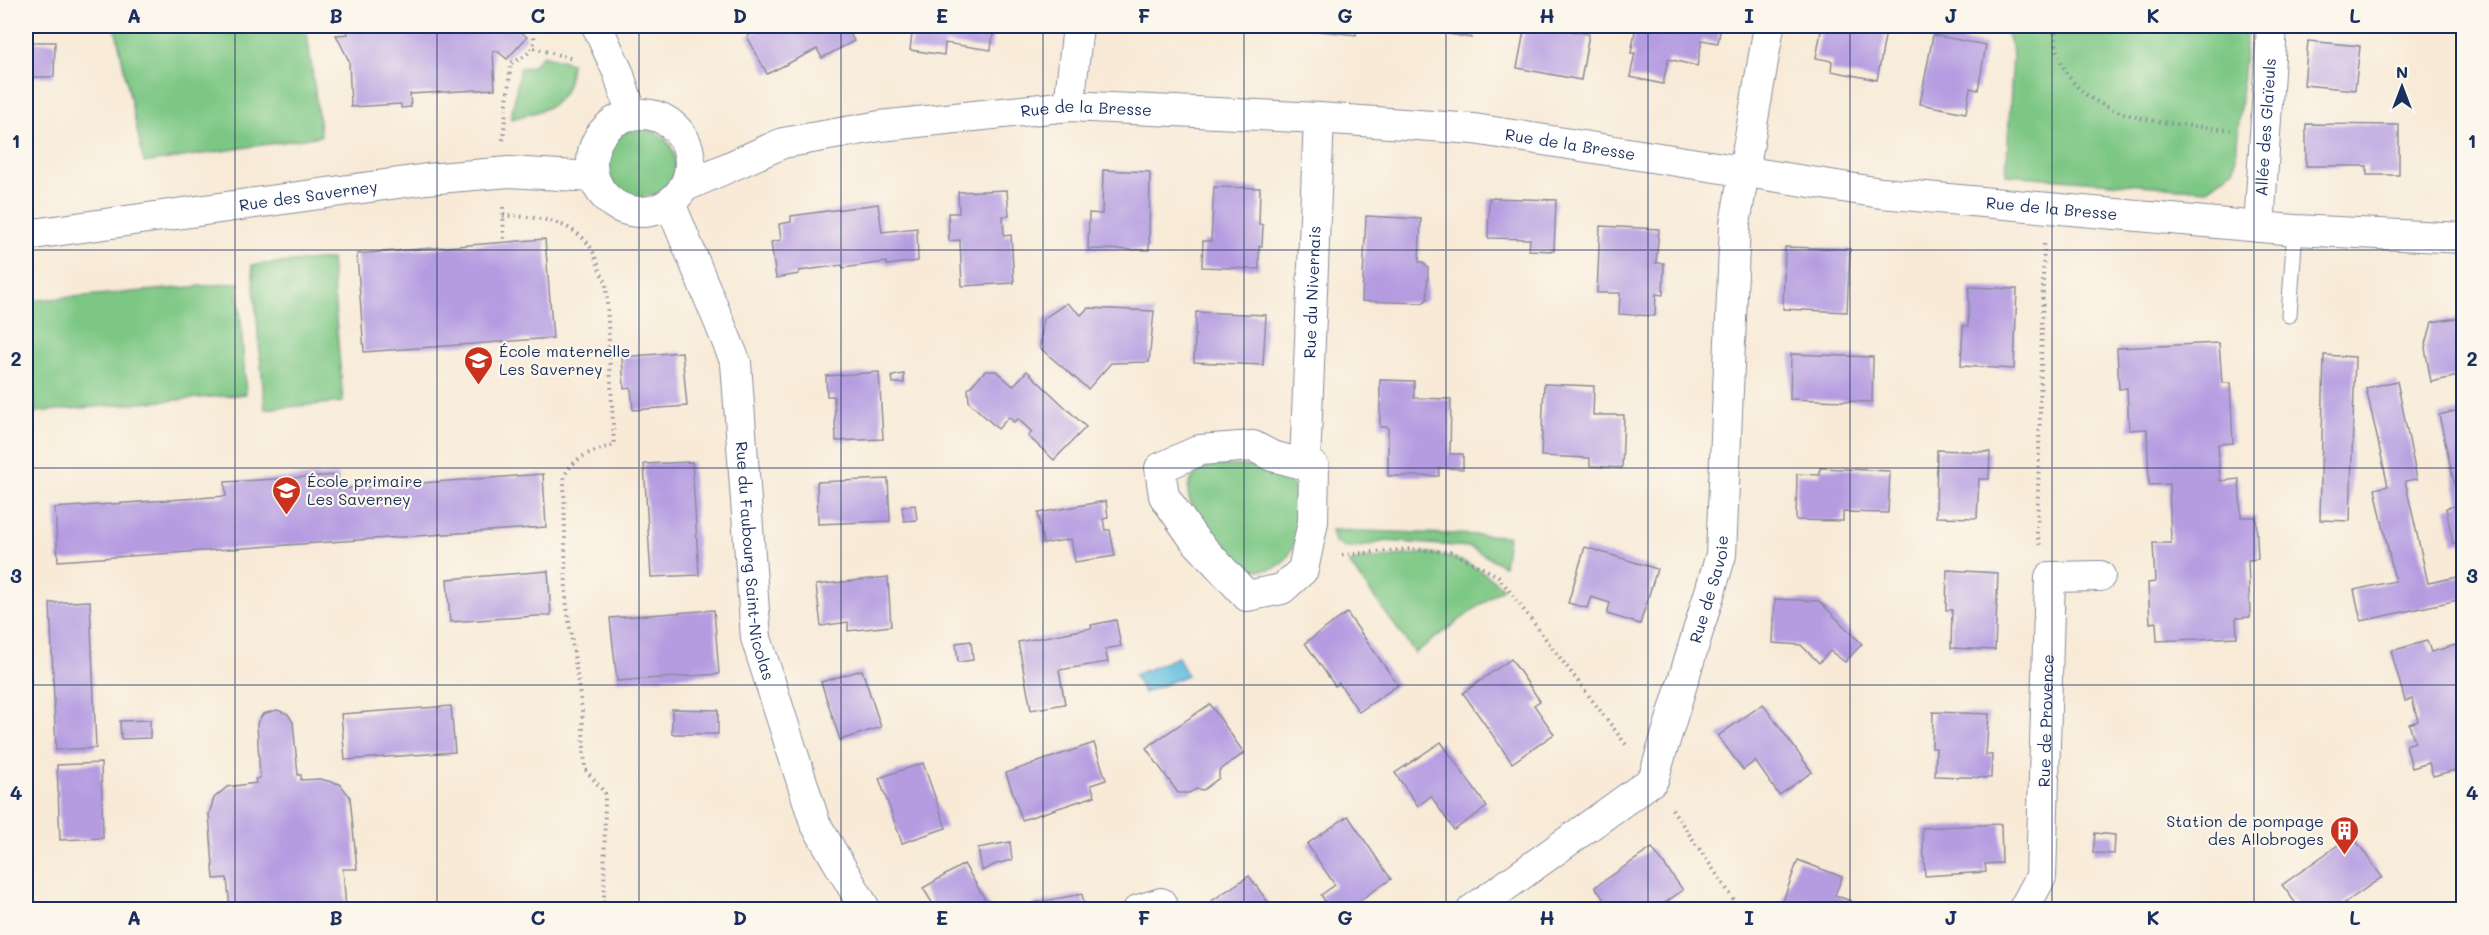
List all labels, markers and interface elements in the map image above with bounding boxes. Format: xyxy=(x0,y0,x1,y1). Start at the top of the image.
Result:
text: A xyxy=(127,2,141,28)
text: B xyxy=(329,2,343,28)
text: C xyxy=(531,2,546,28)
text: D xyxy=(733,2,747,28)
text: E xyxy=(936,2,948,28)
text: F xyxy=(1138,2,1151,28)
text: G xyxy=(1337,2,1353,28)
text: H xyxy=(1539,2,1555,28)
text: I xyxy=(1744,2,1754,28)
text: J xyxy=(1944,2,1958,28)
text: K xyxy=(2146,2,2160,28)
text: L xyxy=(2349,2,2361,28)
street label: Allée des Glaïeuls xyxy=(2250,57,2280,197)
north arrow xyxy=(2372,57,2432,117)
text: N xyxy=(2396,61,2408,82)
street label: Rue de la Bresse xyxy=(1019,95,1152,121)
street label: Rue de la Bresse xyxy=(1504,123,1637,164)
text: 1 xyxy=(12,127,20,153)
text: 1 xyxy=(2468,127,2476,153)
street label: Rue des Saverney xyxy=(238,175,379,215)
street label: Rue de la Bresse xyxy=(1985,191,2118,224)
street label: Rue du Nivernais xyxy=(1298,225,1325,359)
place label: École maternelle Les Saverney xyxy=(499,340,631,379)
school or university icon: École maternelle Les Saverney xyxy=(462,344,494,386)
text: 2 xyxy=(10,345,22,371)
text: 2 xyxy=(2466,345,2478,371)
street label: Rue du Faubourg Saint-Nicolas xyxy=(732,441,780,683)
place label: École primaire Les Saverney xyxy=(307,470,422,509)
school or university icon: École primaire Les Saverney xyxy=(270,474,302,516)
street label: Rue de Savoie xyxy=(1684,535,1732,645)
text: 3 xyxy=(10,562,22,588)
text: 3 xyxy=(2466,562,2478,588)
street label: Rue de Provence xyxy=(2033,654,2058,788)
text: 4 xyxy=(10,779,23,805)
text: 4 xyxy=(2466,779,2479,805)
place label: Station de pompage des Allobroges xyxy=(2166,810,2324,849)
building icon: Station de pompage des Allobroges xyxy=(2329,814,2361,856)
text: A xyxy=(127,904,141,930)
text: B xyxy=(329,904,343,930)
text: C xyxy=(531,904,546,930)
text: D xyxy=(733,904,747,930)
text: E xyxy=(936,904,948,930)
text: F xyxy=(1138,904,1151,930)
text: G xyxy=(1337,904,1353,930)
text: H xyxy=(1539,904,1555,930)
text: I xyxy=(1744,904,1754,930)
text: J xyxy=(1944,904,1958,930)
text: K xyxy=(2146,904,2160,930)
text: L xyxy=(2349,904,2361,930)

